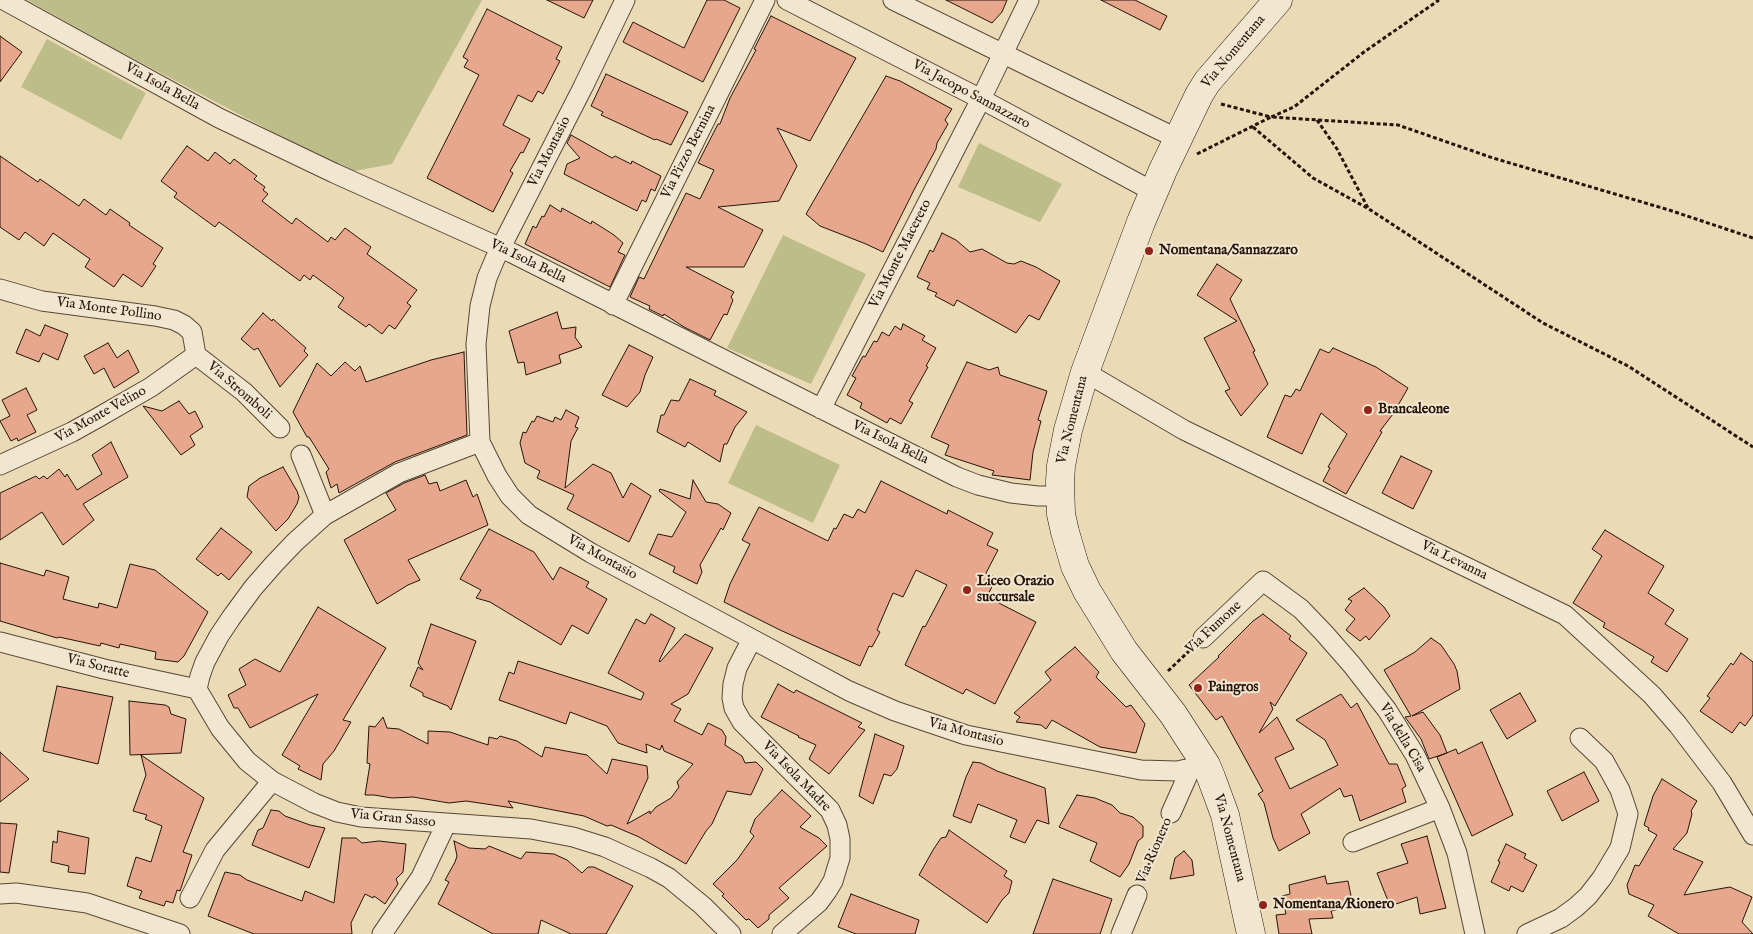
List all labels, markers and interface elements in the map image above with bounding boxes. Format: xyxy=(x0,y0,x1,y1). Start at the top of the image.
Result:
street label: Via Nomentana xyxy=(1199,12,1269,92)
street label: Via Jacopo Sannazzaro xyxy=(909,57,1033,133)
street label: Via Isola Bella xyxy=(122,60,202,114)
street label: Via Pizzo Bernina xyxy=(658,102,720,202)
street label: Via Montasio xyxy=(525,114,575,190)
street label: Via Monte Macereto xyxy=(866,197,936,311)
street label: Via Isola Bella xyxy=(487,236,569,288)
place label: Nomentana/Sannazzaro xyxy=(1159,243,1298,259)
marker: Nomentana/Sannazzaro xyxy=(1143,245,1155,257)
street label: Via Monte Pollino xyxy=(55,294,163,326)
street label: Via Stromboli xyxy=(203,358,275,424)
street label: Via Nomentana xyxy=(1054,374,1092,466)
street label: Via Monte Velino xyxy=(52,383,150,447)
place label: Brancaleone xyxy=(1378,402,1450,418)
marker: Brancaleone xyxy=(1362,404,1374,416)
street label: Via Isola Bella xyxy=(849,417,931,469)
street label: Via Montasio xyxy=(564,532,640,584)
street label: Via Levanna xyxy=(1418,538,1490,584)
place label: Liceo Orazio succursale xyxy=(977,574,1054,606)
marker: Liceo Orazio succursale xyxy=(961,584,973,596)
street label: Via Fumone xyxy=(1183,598,1245,658)
street label: Via Soratte xyxy=(65,651,131,683)
place label: Paingros xyxy=(1208,680,1258,696)
marker: Paingros xyxy=(1192,682,1204,694)
street label: Via della Cisa xyxy=(1375,701,1429,775)
street label: Via Montasio xyxy=(927,715,1005,751)
street label: Via Isola Madre xyxy=(758,738,834,816)
street label: Via Nomentana xyxy=(1209,792,1249,884)
street label: Via Gran Sasso xyxy=(350,806,436,832)
street label: Via Rionero xyxy=(1134,815,1176,887)
place label: Nomentana/Rionero xyxy=(1273,897,1394,913)
marker: Nomentana/Rionero xyxy=(1257,899,1269,911)

